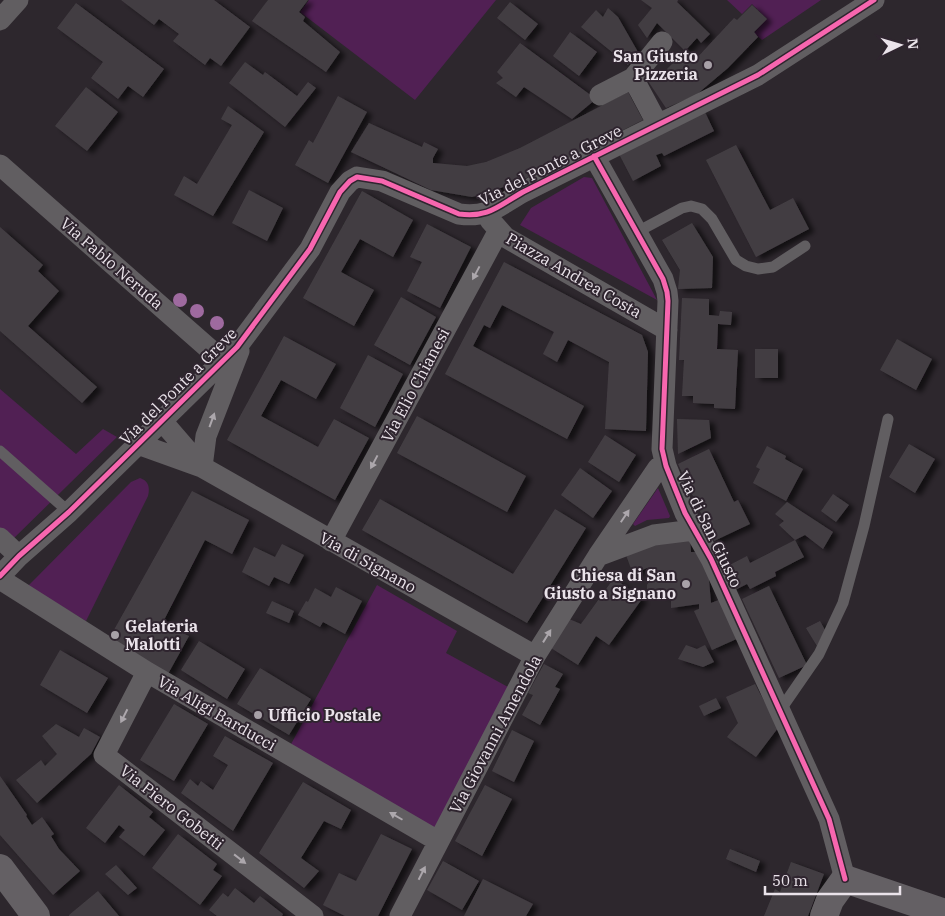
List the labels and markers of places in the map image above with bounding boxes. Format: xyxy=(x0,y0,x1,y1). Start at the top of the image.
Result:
place label: San Giusto Pizzeria xyxy=(613,46,698,84)
marker: San Giusto Pizzeria xyxy=(702,59,714,71)
place label: Chiesa di San Giusto a Signano xyxy=(544,565,676,603)
marker: Chiesa di San Giusto a Signano xyxy=(680,578,692,590)
place label: Gelateria Malotti xyxy=(125,616,198,654)
marker: Gelateria Malotti xyxy=(109,629,121,641)
place label: Ufficio Postale xyxy=(268,705,381,725)
marker: Ufficio Postale xyxy=(252,709,264,721)

